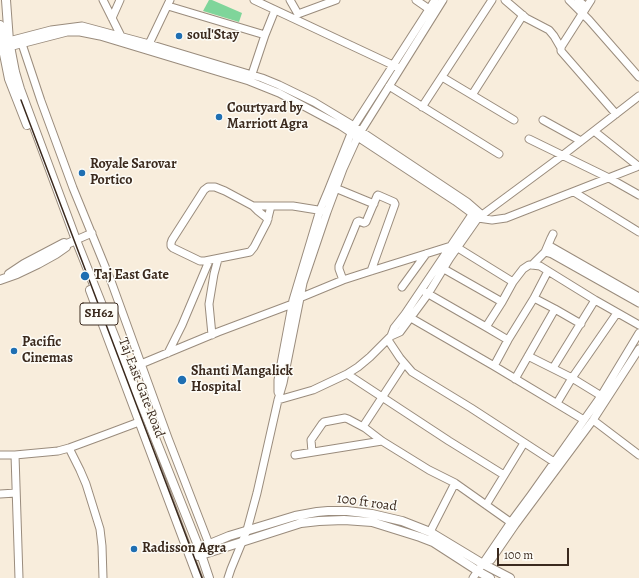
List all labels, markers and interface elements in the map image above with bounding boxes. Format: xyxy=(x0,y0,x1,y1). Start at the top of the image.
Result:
place label: soul'Stay xyxy=(187,28,239,44)
marker: soul'Stay xyxy=(174,31,184,41)
place label: Courtyard by Marriott Agra xyxy=(227,101,308,134)
marker: Courtyard by Marriott Agra xyxy=(214,112,224,122)
place label: Royale Sarovar Portico xyxy=(90,157,177,190)
marker: Royale Sarovar Portico xyxy=(77,168,87,178)
place label: Taj East Gate xyxy=(94,268,169,284)
marker: Taj East Gate xyxy=(79,270,91,282)
road number: SH62 xyxy=(80,303,118,325)
place label: Pacific Cinemas xyxy=(22,335,73,368)
street label: Taj East Gate Road xyxy=(114,336,168,440)
marker: Pacific Cinemas xyxy=(9,346,19,356)
place label: Shanti Mangalick Hospital xyxy=(191,364,293,396)
marker: Shanti Mangalick Hospital xyxy=(176,374,188,386)
street label: 100 ft road xyxy=(336,490,398,516)
scale bar xyxy=(499,540,571,566)
place label: Radisson Agra xyxy=(142,541,226,557)
marker: Radisson Agra xyxy=(129,544,139,554)
text: 100 m xyxy=(504,547,533,563)

